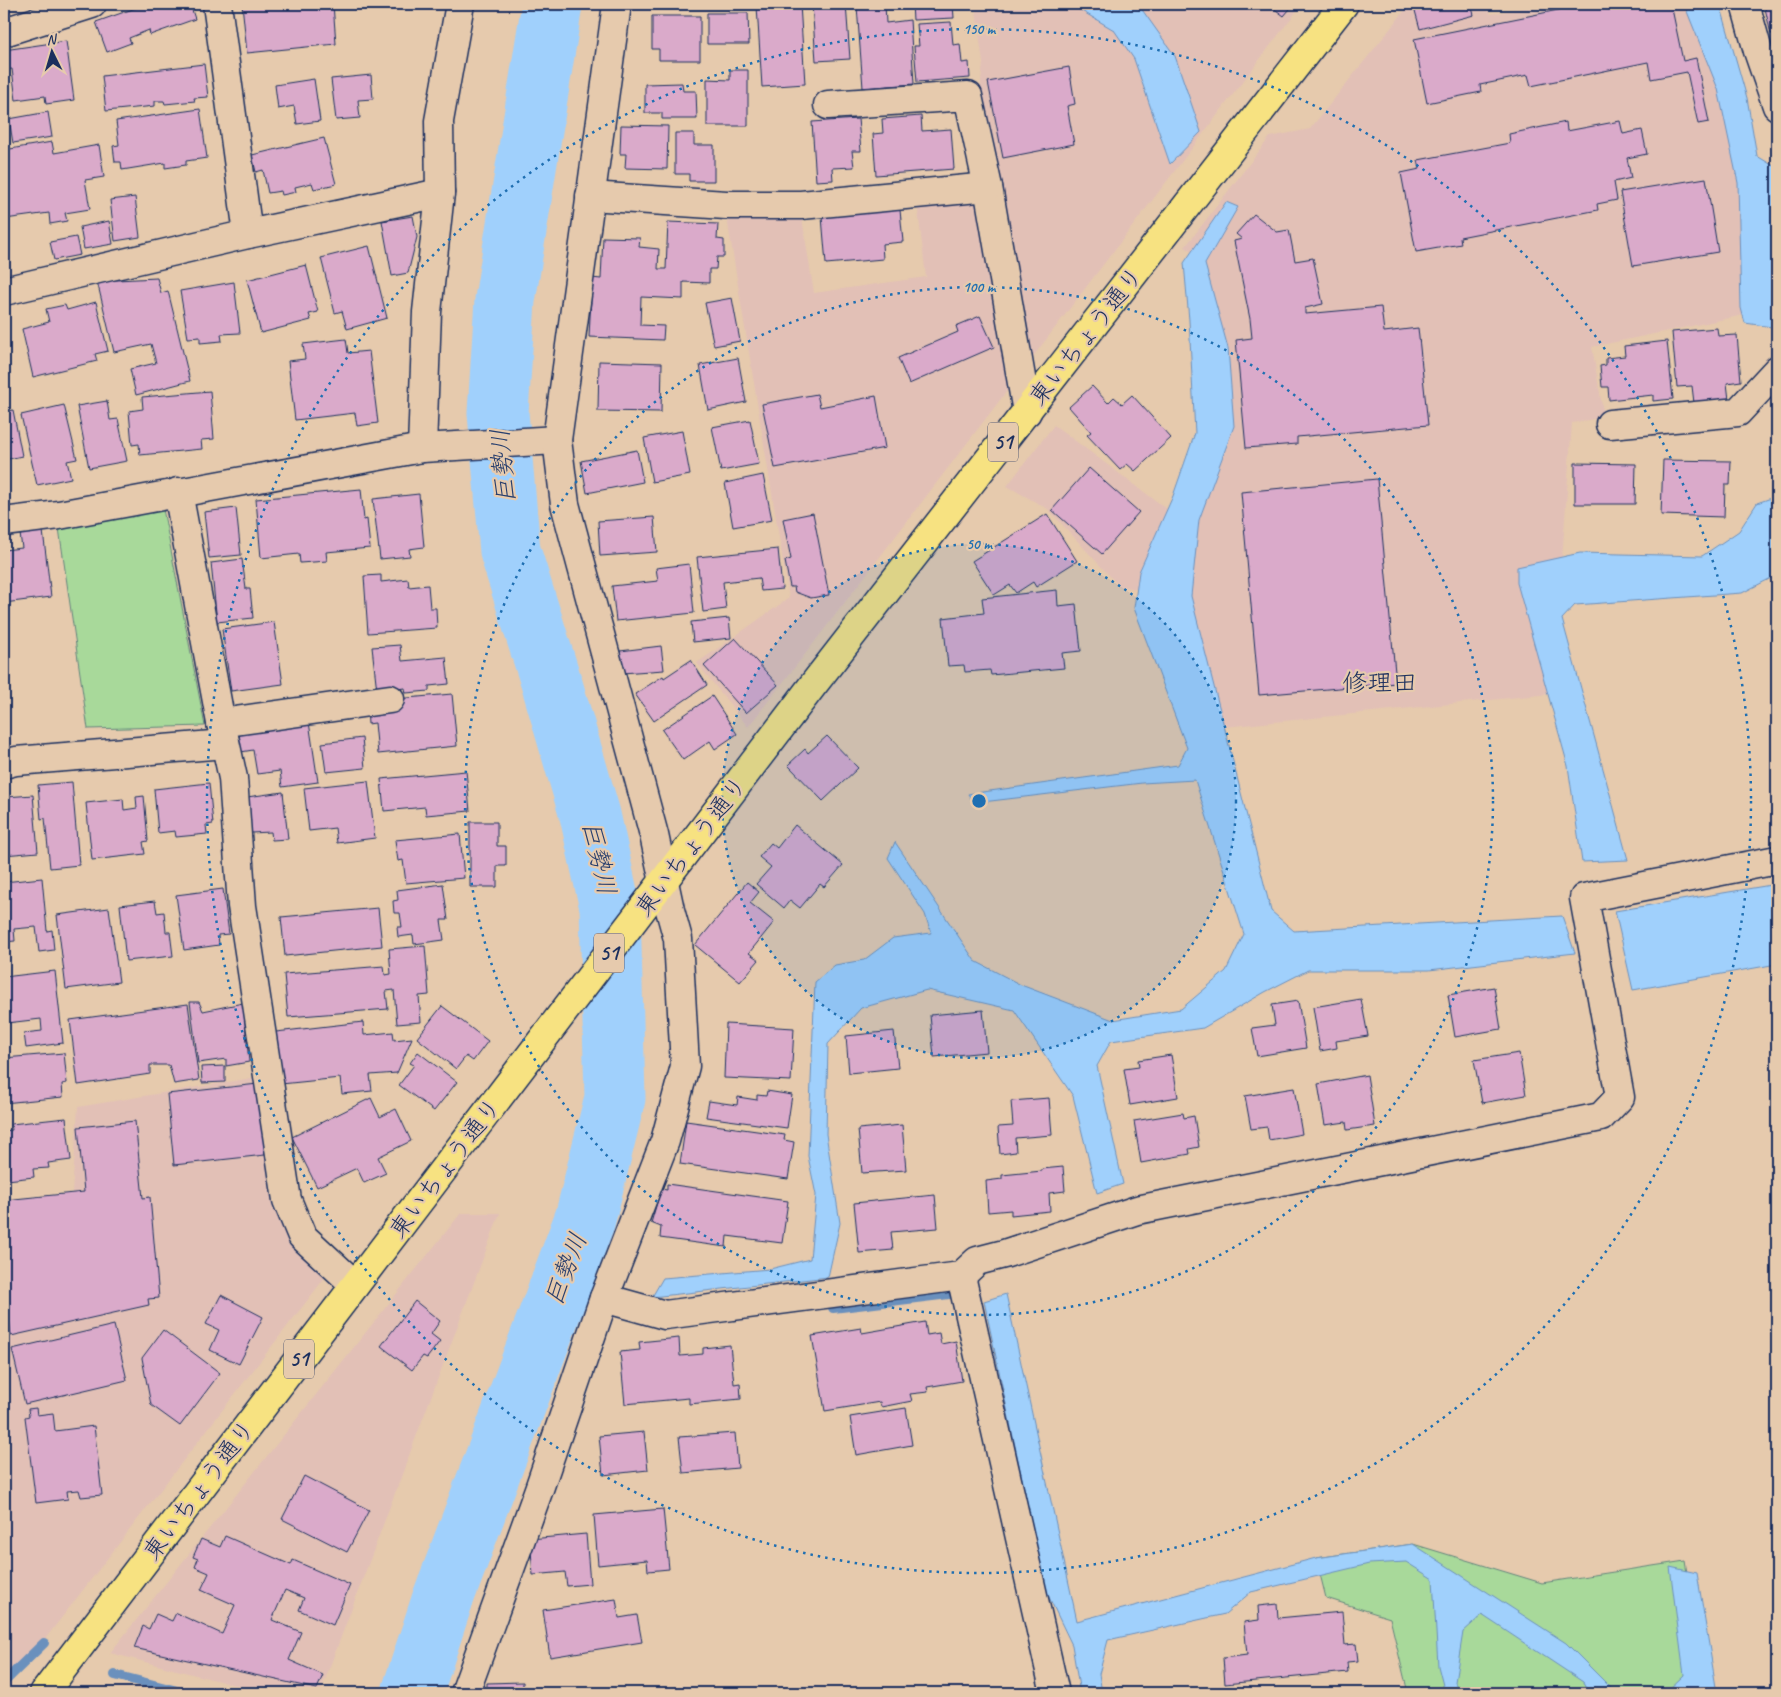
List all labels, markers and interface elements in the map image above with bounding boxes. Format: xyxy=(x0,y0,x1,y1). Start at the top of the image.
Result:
text: 150 m xyxy=(963,20,997,39)
north arrow xyxy=(28,28,78,78)
text: N xyxy=(46,30,58,48)
street label: 東いちょう通り xyxy=(1022,261,1150,411)
text: 100 m xyxy=(963,278,997,297)
road number: 51 xyxy=(988,422,1018,462)
water label: 巨勢川 xyxy=(484,427,522,505)
text: 50 m xyxy=(966,535,993,554)
district label: 修理田 xyxy=(1342,667,1418,699)
street label: 東いちょう通り xyxy=(628,770,754,922)
centre of rings xyxy=(970,792,988,810)
water label: 巨勢川 xyxy=(575,818,623,898)
road number: 51 xyxy=(594,934,624,972)
street label: 東いちょう通り xyxy=(382,1092,508,1244)
water label: 巨勢川 xyxy=(538,1228,594,1310)
road number: 51 xyxy=(284,1340,314,1378)
street label: 東いちょう通り xyxy=(136,1414,262,1566)

